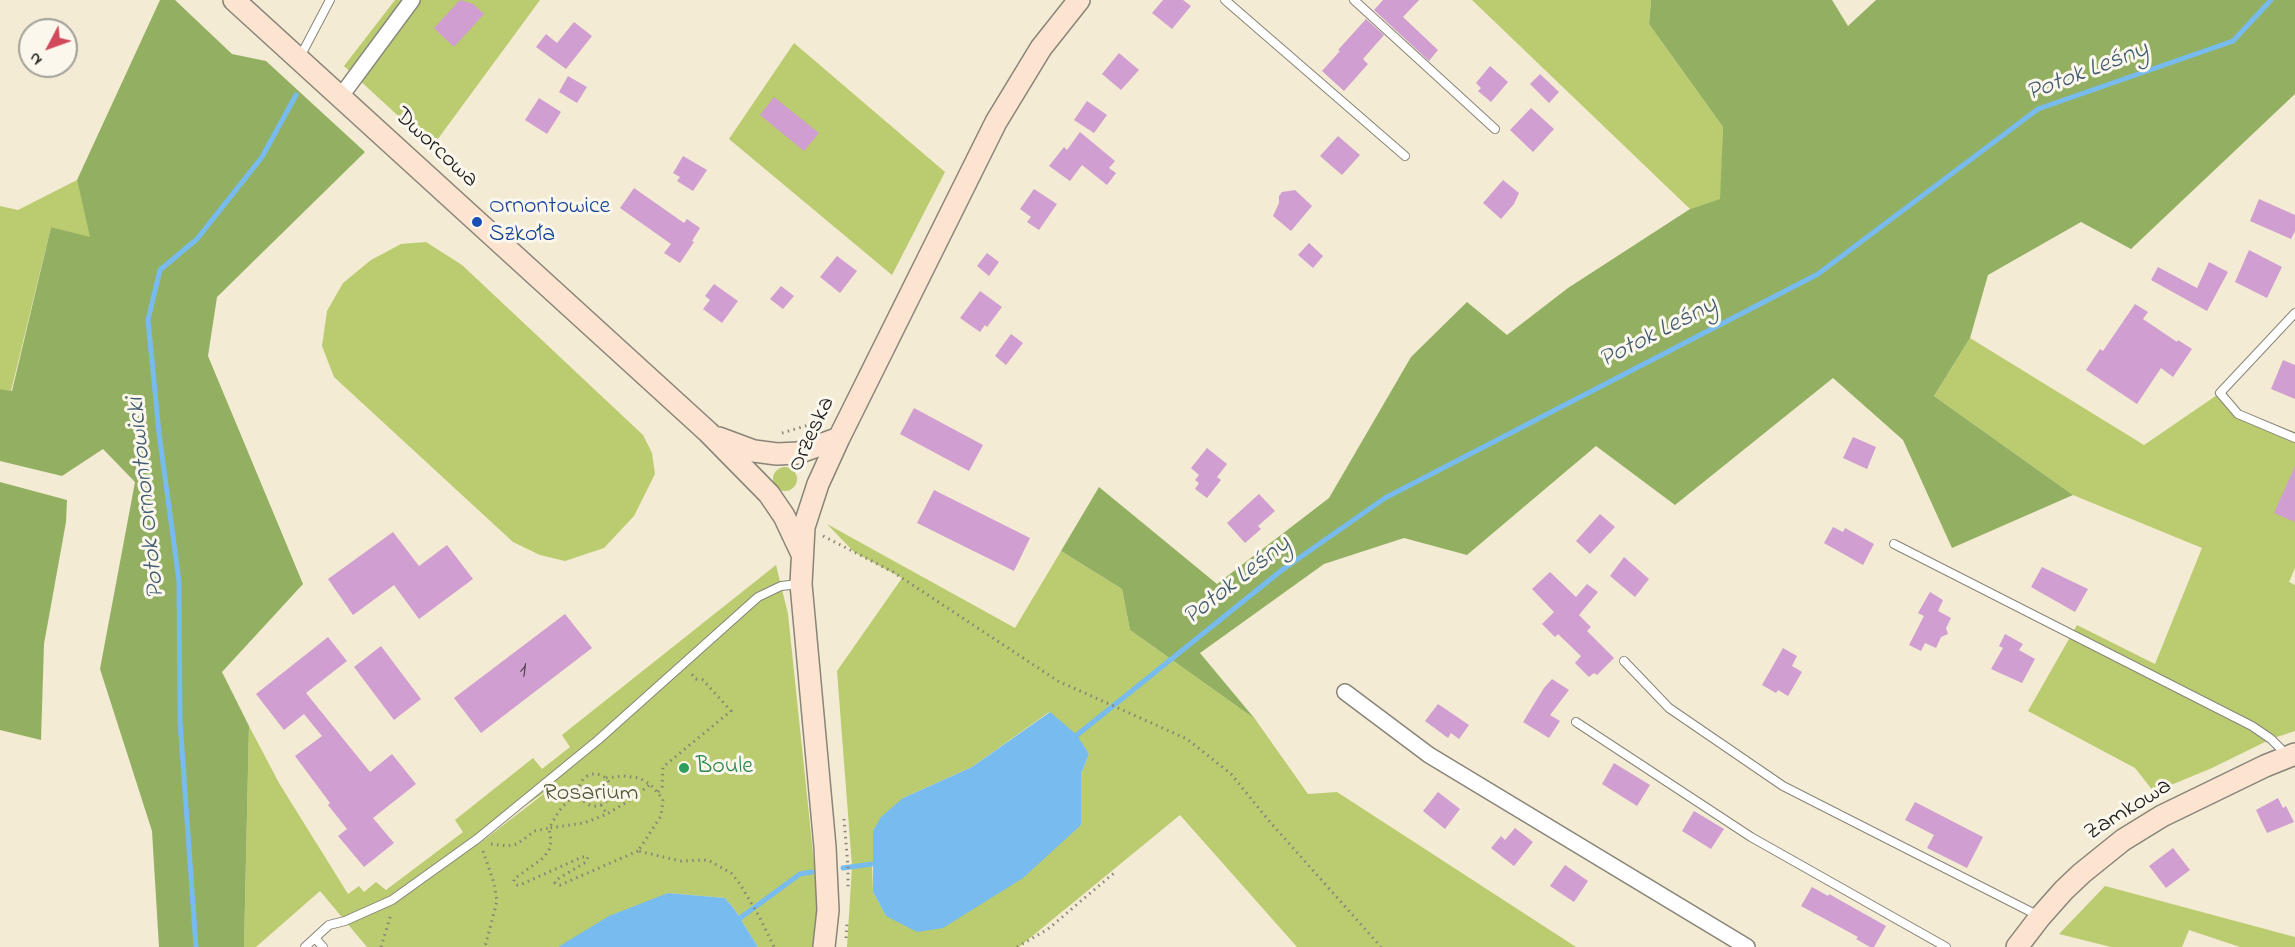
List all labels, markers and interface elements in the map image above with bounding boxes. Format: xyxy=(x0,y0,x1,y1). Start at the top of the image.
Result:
north arrow xyxy=(18,18,78,78)
water label: Potok Leśny xyxy=(2023,35,2153,111)
text: N xyxy=(23,47,49,70)
street label: Dworcowa xyxy=(387,103,483,195)
place label: Ornontowice Szkoła xyxy=(489,194,610,250)
marker: Ornontowice Szkoła xyxy=(470,215,484,229)
water label: Potok Leśny xyxy=(1595,291,1723,377)
street label: Orzeska xyxy=(783,393,843,477)
water label: Potok Ornontowicki xyxy=(122,396,174,600)
water label: Potok Leśny xyxy=(1178,530,1298,634)
house number: 1 xyxy=(520,660,526,686)
place label: Boule xyxy=(696,754,753,782)
marker: Boule xyxy=(677,761,691,775)
street label: Zamkowa xyxy=(2080,773,2178,849)
park label: Rosarium xyxy=(544,781,638,809)

